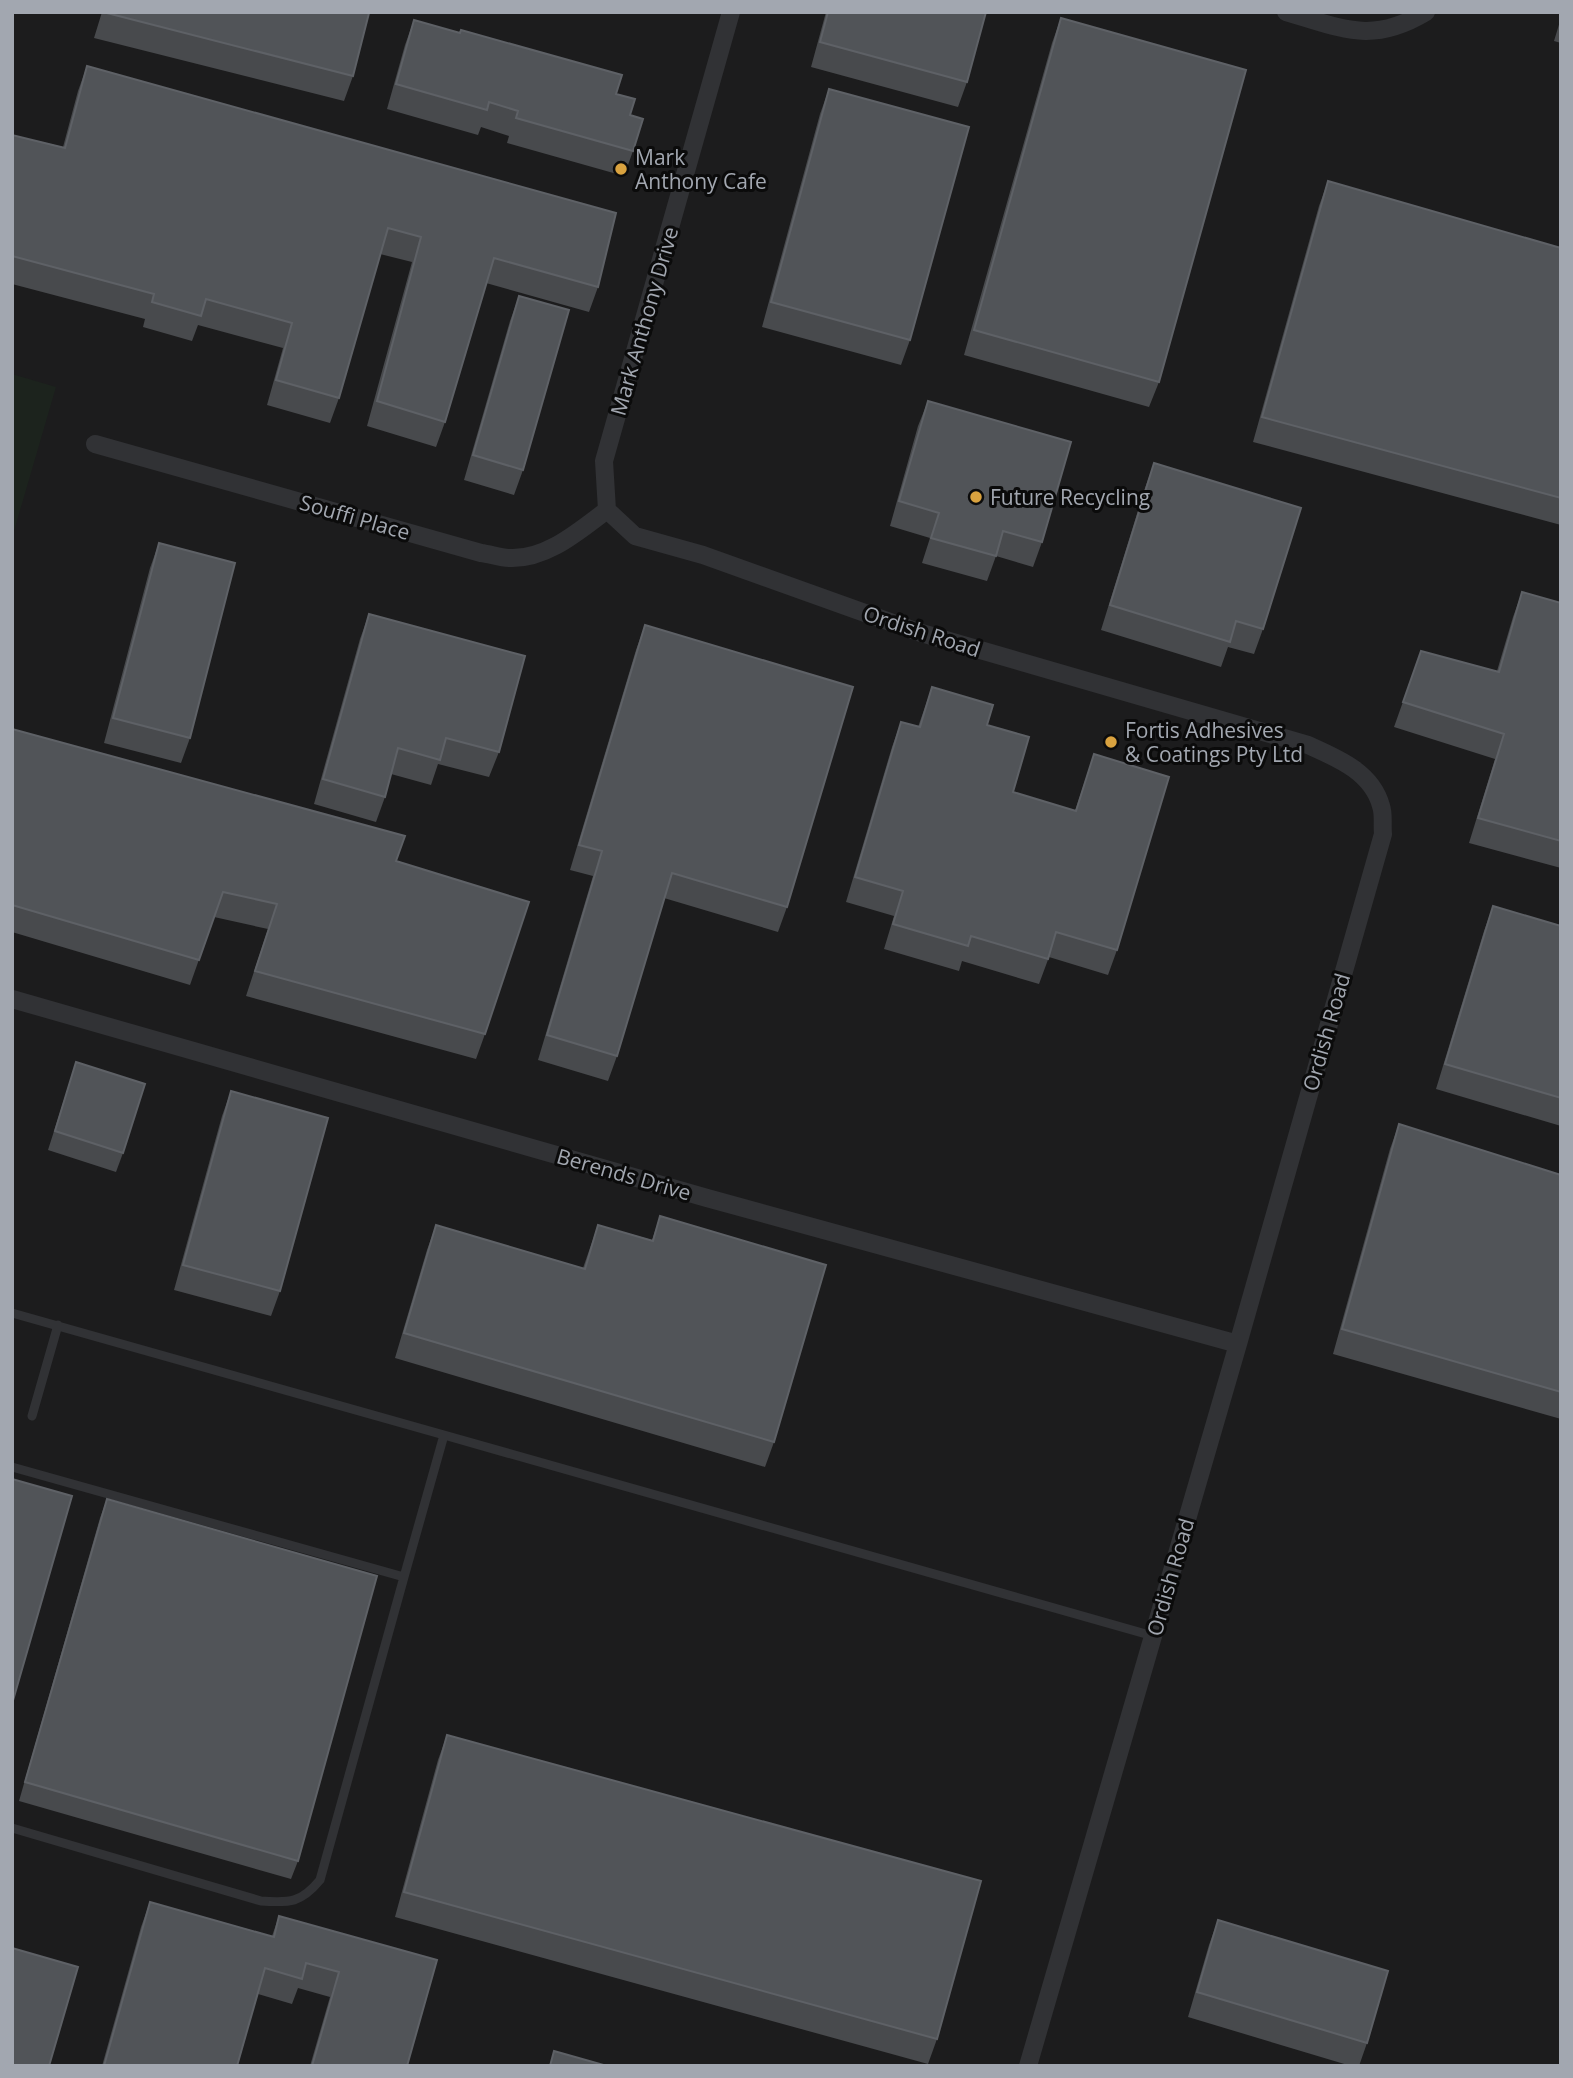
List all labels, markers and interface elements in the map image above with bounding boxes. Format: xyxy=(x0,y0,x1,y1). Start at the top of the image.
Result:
place label: Mark Anthony Cafe xyxy=(635,143,767,195)
marker: Mark Anthony Cafe xyxy=(613,161,629,177)
street label: Mark Anthony Drive xyxy=(604,223,684,419)
place label: Future Recycling xyxy=(990,483,1150,511)
street label: Souffi Place xyxy=(297,488,413,546)
marker: Future Recycling xyxy=(968,489,984,505)
street label: Ordish Road xyxy=(860,599,984,663)
place label: Fortis Adhesives & Coatings Pty Ltd xyxy=(1125,716,1303,768)
marker: Fortis Adhesives & Coatings Pty Ltd xyxy=(1103,734,1119,750)
street label: Ordish Road xyxy=(1296,970,1356,1094)
street label: Berends Drive xyxy=(554,1141,694,1207)
street label: Ordish Road xyxy=(1140,1515,1200,1639)

